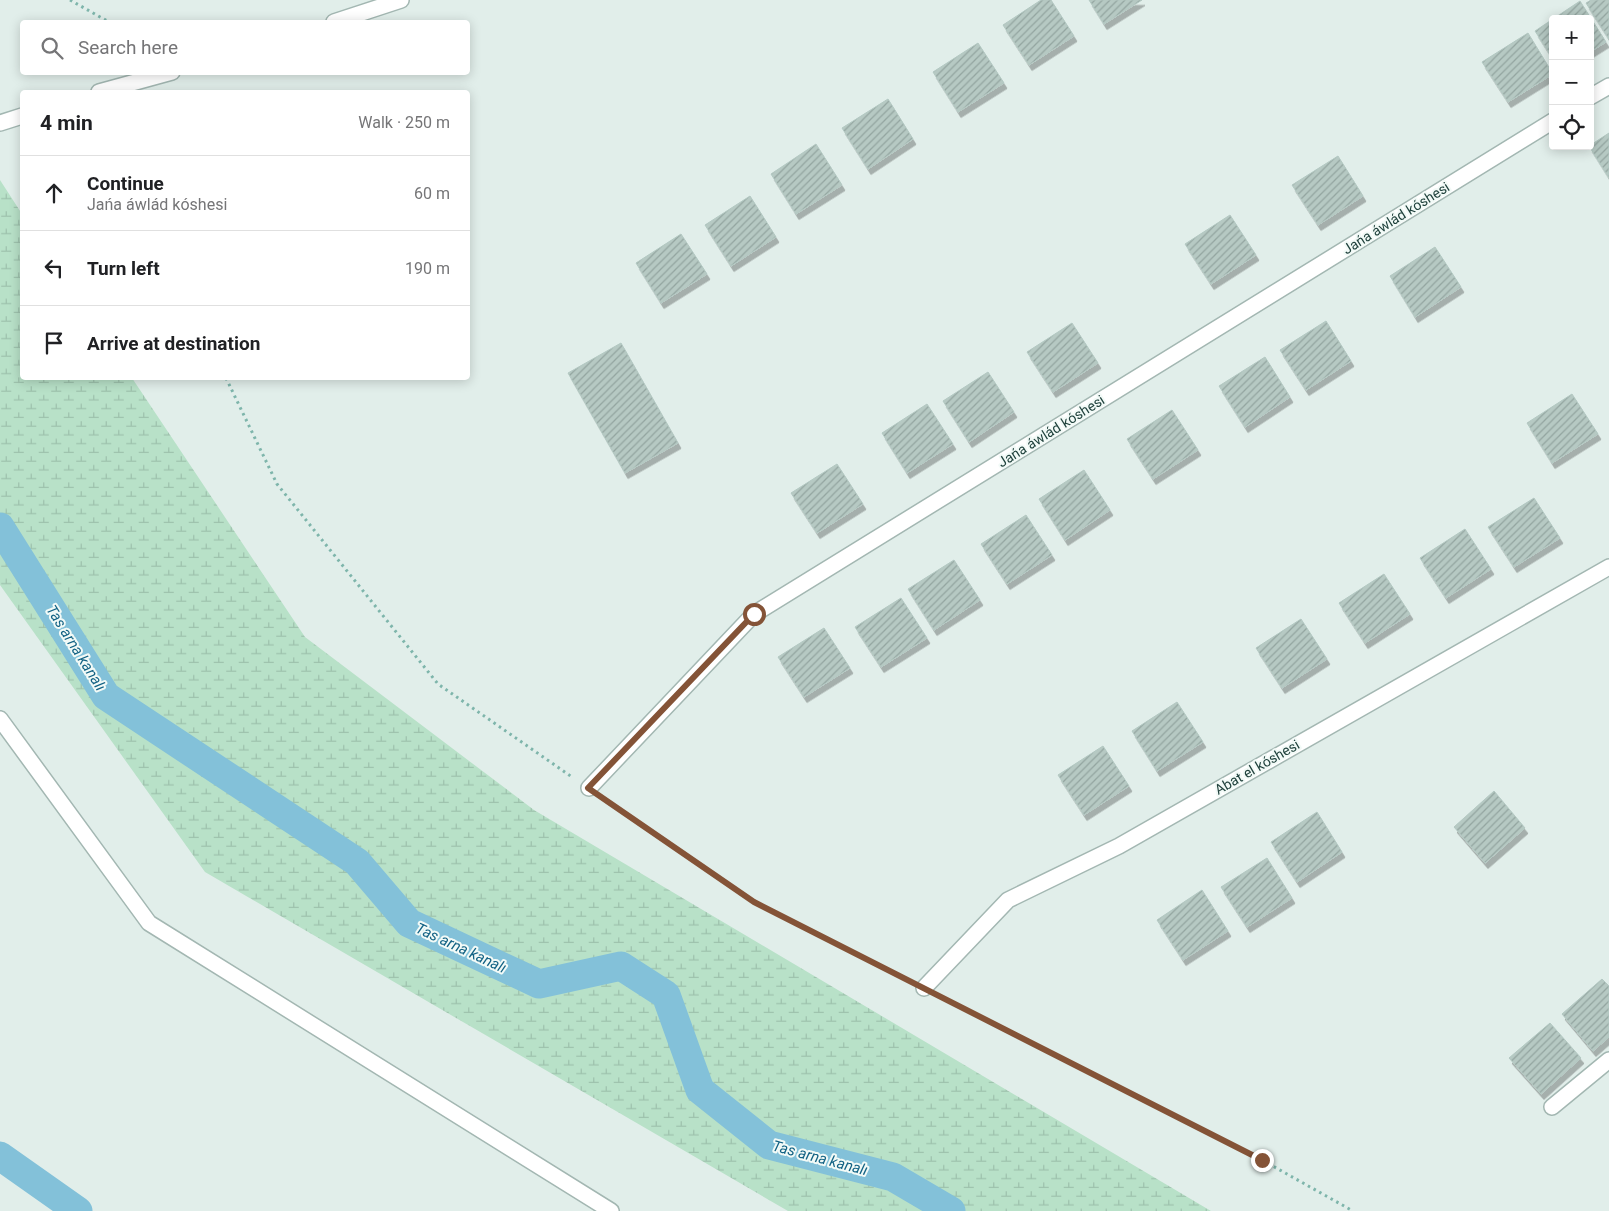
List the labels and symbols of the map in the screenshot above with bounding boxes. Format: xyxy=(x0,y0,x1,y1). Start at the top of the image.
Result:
street label: Jańa áwlád kóshesi xyxy=(1340,179,1452,257)
street label: Jańa áwlád kóshesi xyxy=(995,392,1107,470)
water label: Tas arna kanalı xyxy=(42,602,110,695)
route start xyxy=(743,603,766,626)
street label: Abat el kóshesi xyxy=(1212,736,1302,798)
water label: Tas arna kanalı xyxy=(413,919,509,977)
water label: Tas arna kanalı xyxy=(770,1137,870,1179)
route end xyxy=(1251,1149,1274,1172)

